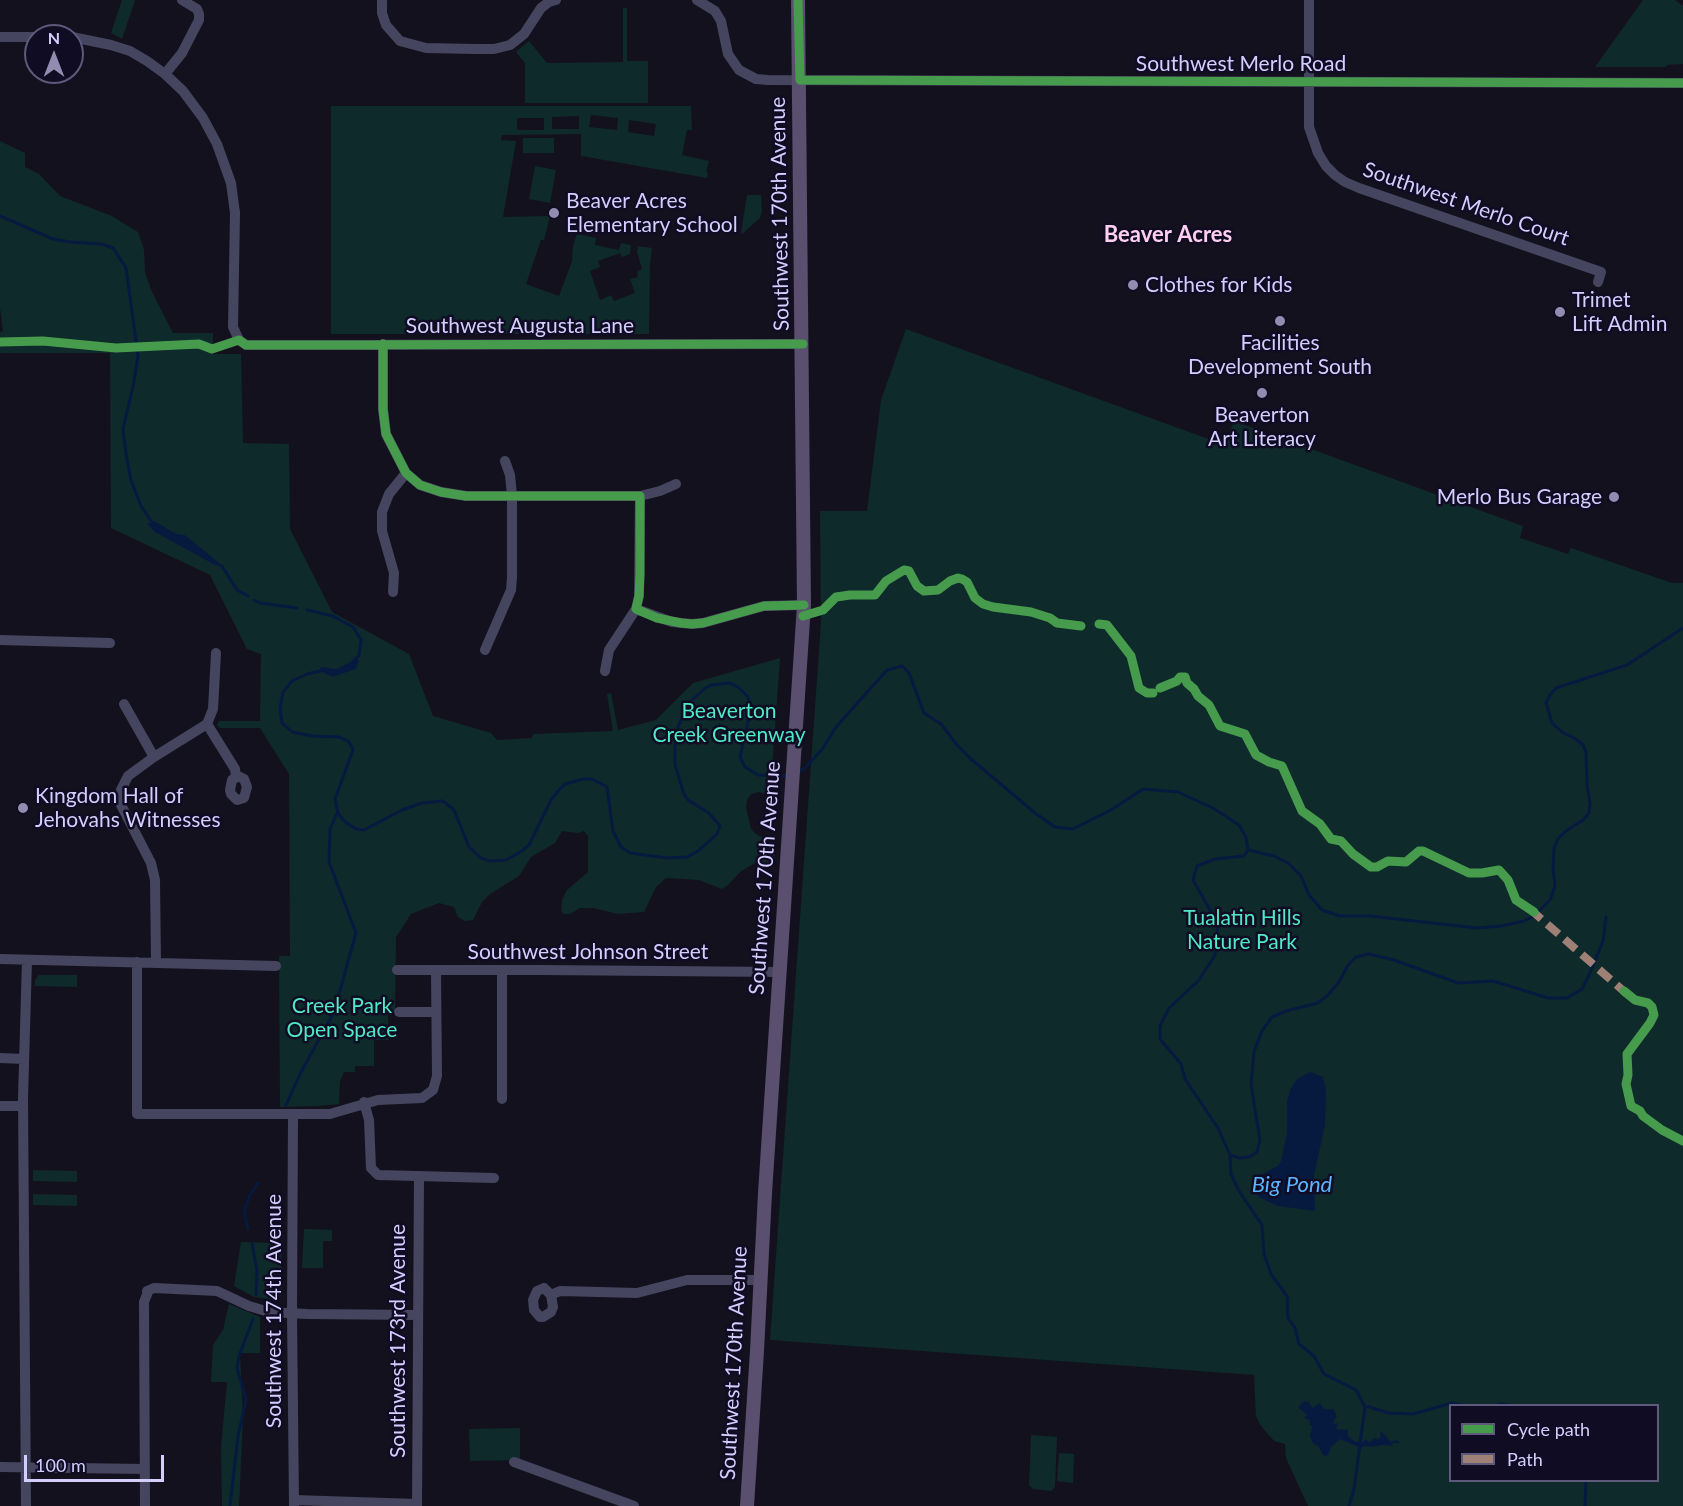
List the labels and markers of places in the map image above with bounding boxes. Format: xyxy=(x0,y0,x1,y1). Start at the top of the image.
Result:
place label: Beaver Acres Elementary School xyxy=(566,188,738,238)
marker: Beaver Acres Elementary School xyxy=(547,206,561,220)
place label: Clothes for Kids xyxy=(1145,272,1292,298)
marker: Clothes for Kids xyxy=(1126,278,1140,292)
place label: Trimet Lift Admin xyxy=(1572,287,1667,337)
marker: Trimet Lift Admin xyxy=(1553,305,1567,319)
marker: Facilities Development South xyxy=(1273,314,1287,328)
place label: Facilities Development South xyxy=(1188,330,1372,380)
marker: Beaverton Art Literacy xyxy=(1255,386,1269,400)
place label: Beaverton Art Literacy xyxy=(1208,402,1316,452)
place label: Merlo Bus Garage xyxy=(1437,484,1602,510)
marker: Merlo Bus Garage xyxy=(1607,490,1621,504)
place label: Kingdom Hall of Jehovahs Witnesses xyxy=(35,783,221,833)
marker: Kingdom Hall of Jehovahs Witnesses xyxy=(16,801,30,815)

